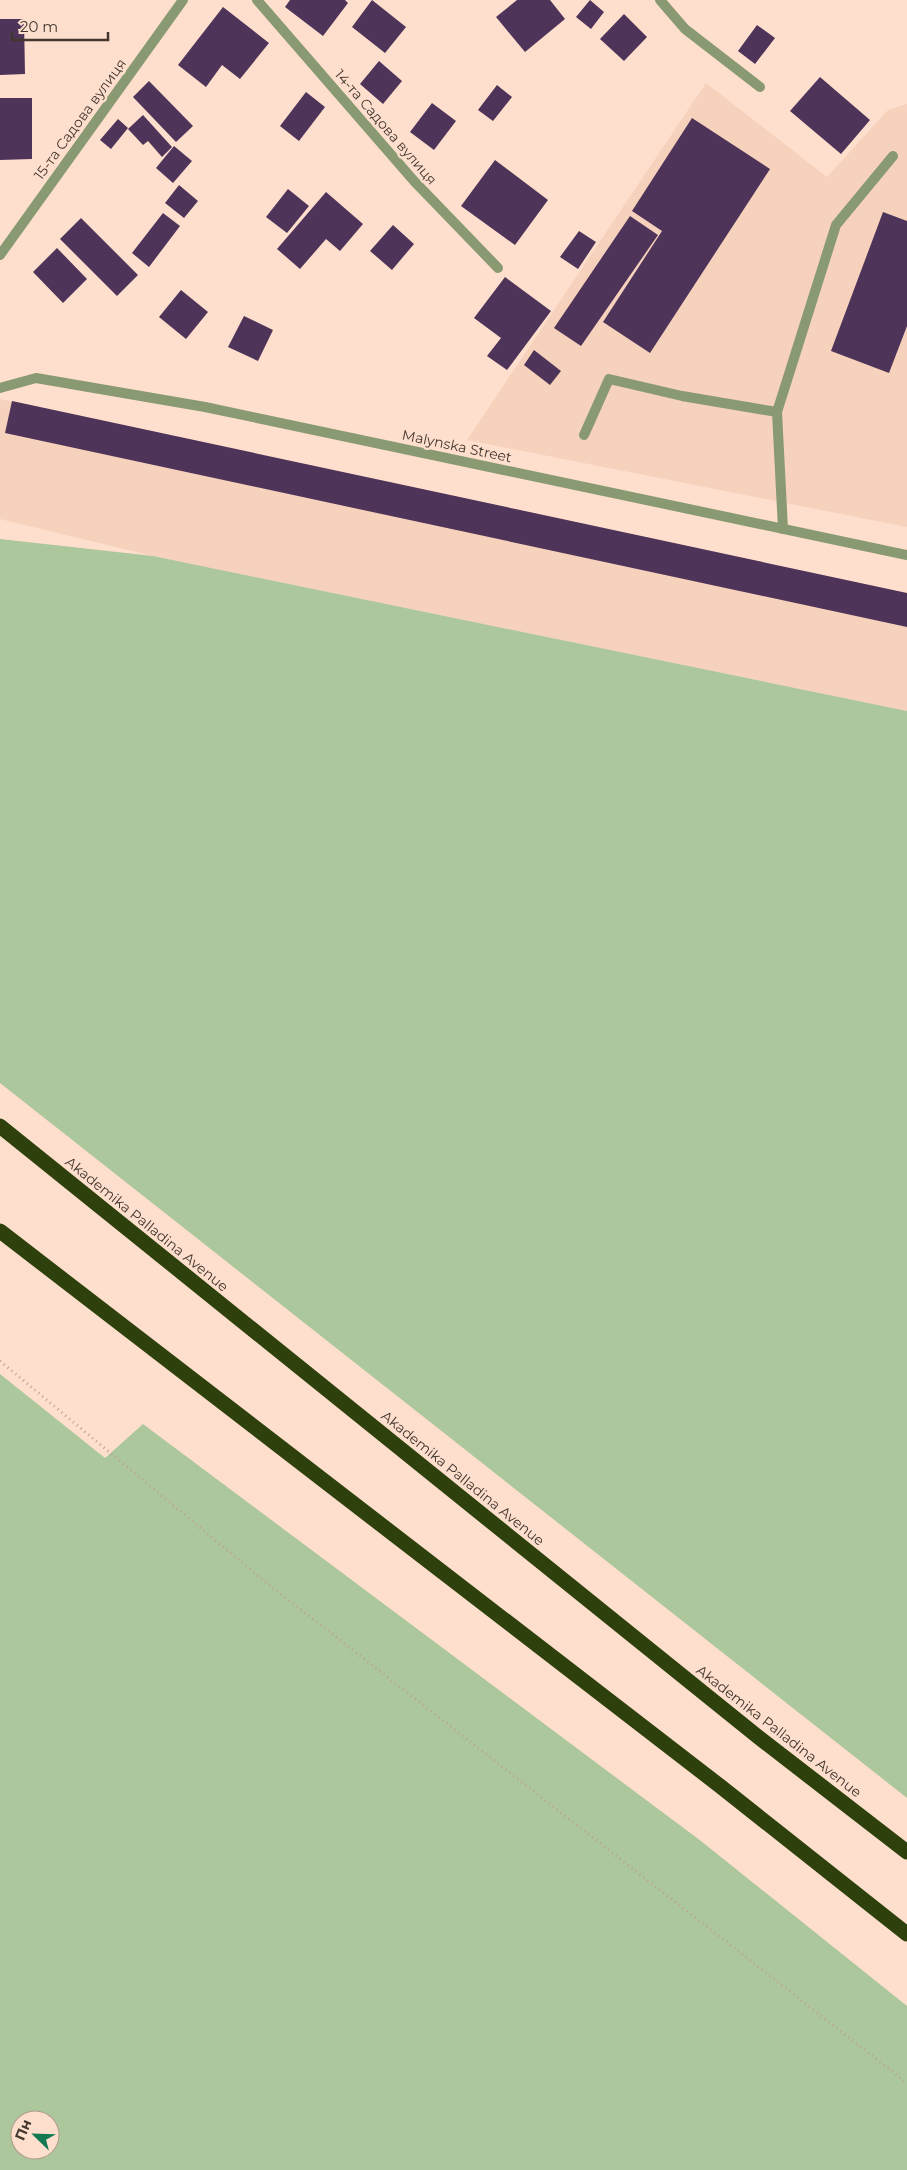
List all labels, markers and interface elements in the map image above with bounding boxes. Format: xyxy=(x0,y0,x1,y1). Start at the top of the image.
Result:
scale bar xyxy=(12,10,109,42)
text: 20 m xyxy=(20,17,58,36)
street label: 15-та Садова вулиця xyxy=(30,55,130,183)
street label: 14-та Садова вулиця xyxy=(331,66,441,188)
street label: Malynska Street xyxy=(400,426,514,466)
street label: Akademika Palladina Avenue xyxy=(62,1153,232,1295)
street label: Akademika Palladina Avenue xyxy=(378,1407,548,1549)
street label: Akademika Palladina Avenue xyxy=(693,1661,865,1801)
north arrow xyxy=(10,2110,60,2160)
text: Пн xyxy=(11,2117,35,2143)

